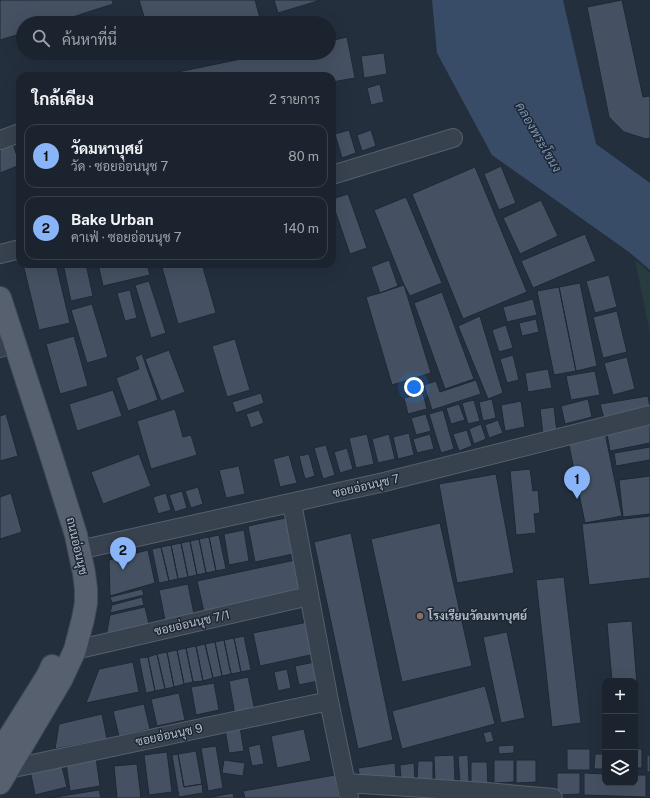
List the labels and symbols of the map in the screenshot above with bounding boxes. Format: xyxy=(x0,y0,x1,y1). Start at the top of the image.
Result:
water label: คลองพระโขนง xyxy=(512,99,566,175)
your location xyxy=(404,377,424,397)
pin: 1 xyxy=(564,466,590,499)
street label: ซอยอ่อนนุช 7 xyxy=(331,472,401,502)
street label: ถนนอ่อนนุช xyxy=(62,516,90,577)
pin: 2 xyxy=(110,537,136,570)
street label: ซอยอ่อนนุช 7/1 xyxy=(153,607,232,640)
place label: โรงเรียนวัดมหาบุศย์ xyxy=(427,608,528,624)
marker: โรงเรียนวัดมหาบุศย์ xyxy=(415,611,425,621)
street label: ซอยอ่อนนุช 9 xyxy=(134,721,204,751)

